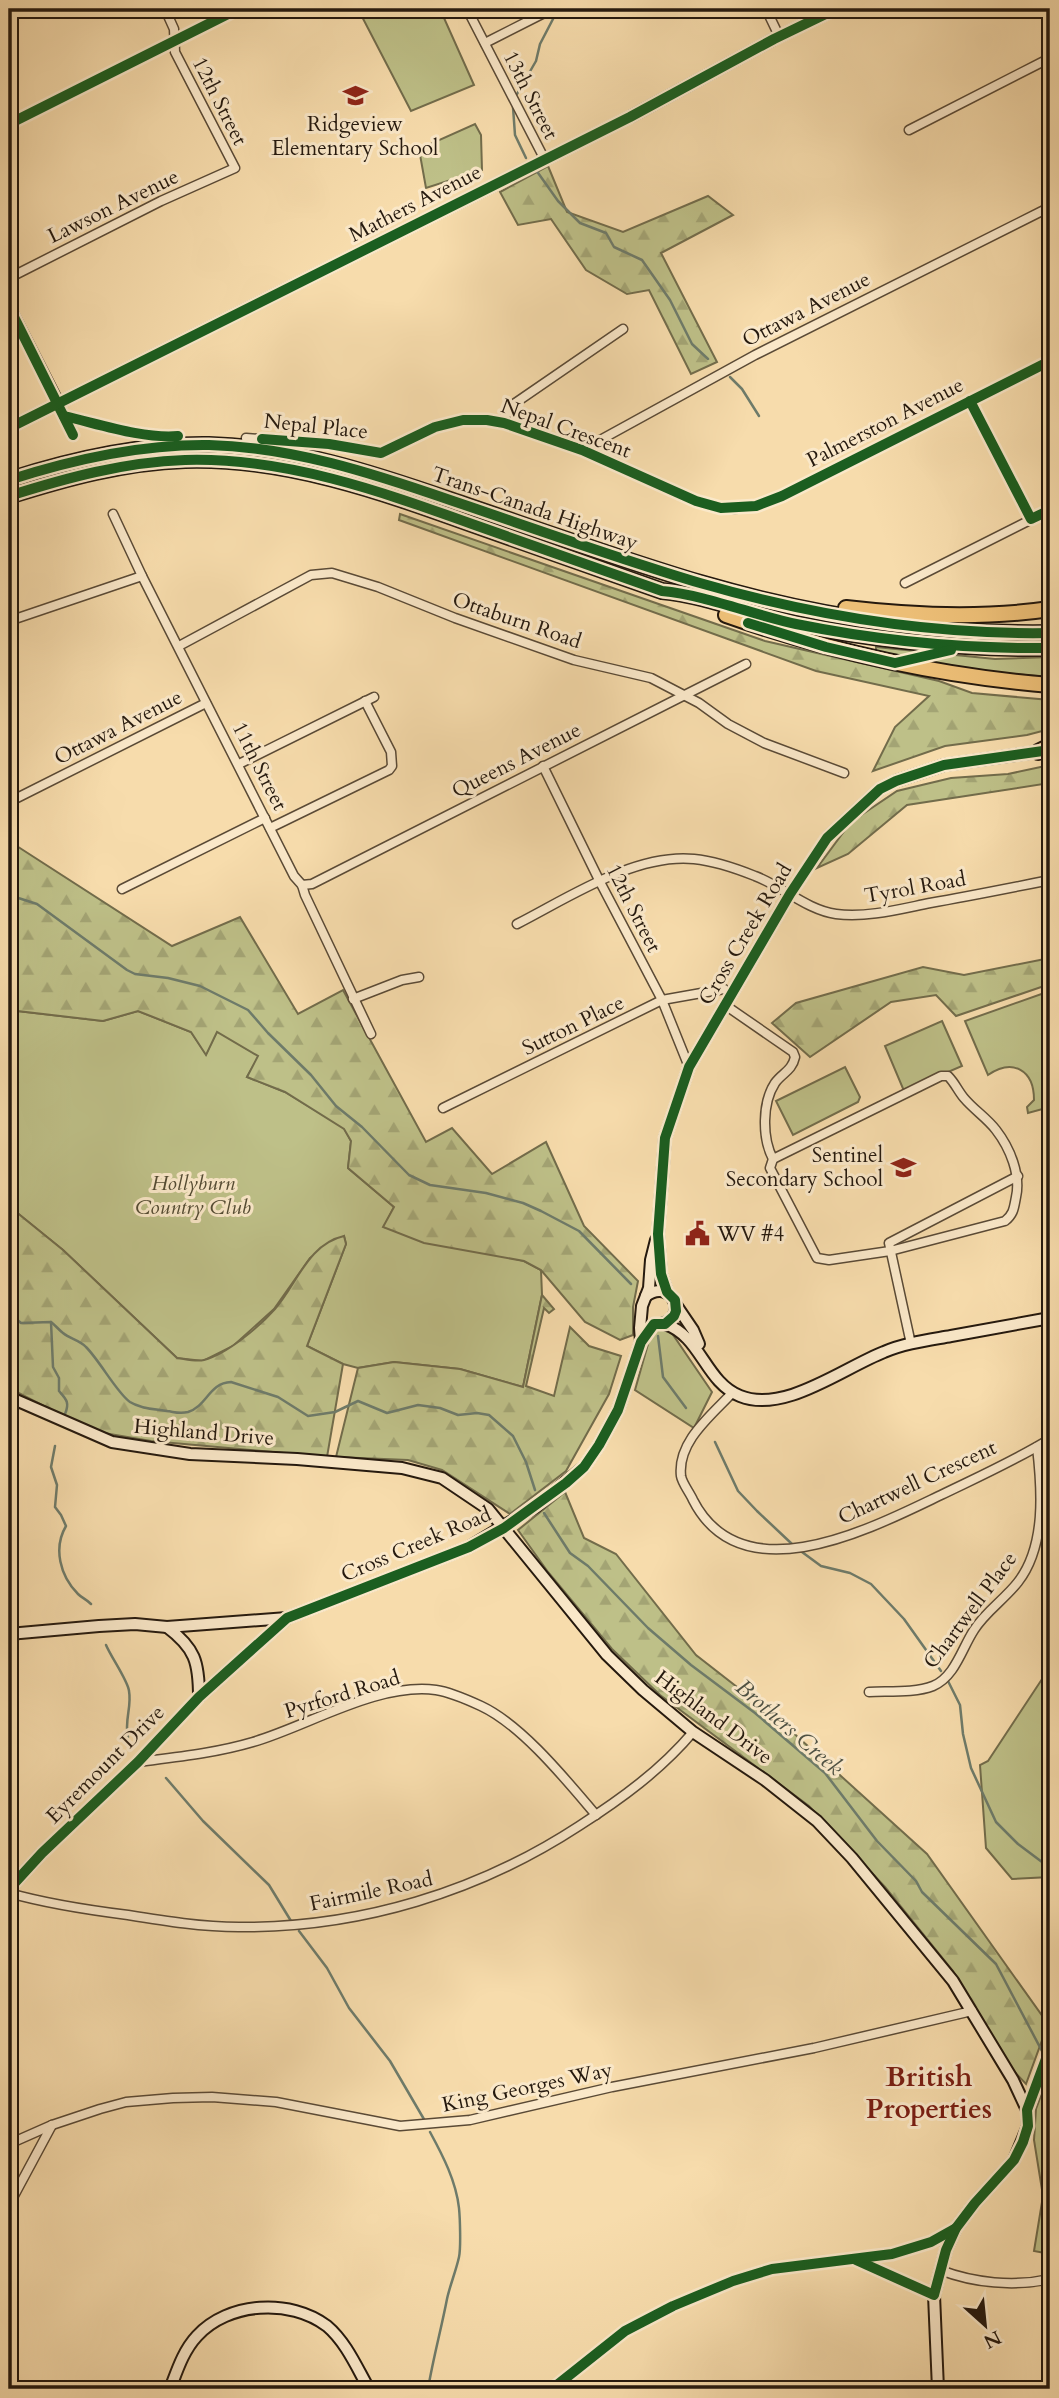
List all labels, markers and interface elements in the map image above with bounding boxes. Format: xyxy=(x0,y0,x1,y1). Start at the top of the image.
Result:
street label: 13th Street xyxy=(496,46,565,145)
street label: 12th Street xyxy=(185,52,254,151)
school or university icon: Ridgeview Elementary School xyxy=(341,81,369,109)
place label: Ridgeview Elementary School xyxy=(272,110,438,163)
street label: Mathers Avenue xyxy=(344,158,486,249)
street label: Lawson Avenue xyxy=(43,162,184,251)
street label: Ottawa Avenue xyxy=(737,265,875,354)
street label: Palmerston Avenue xyxy=(802,370,969,475)
street label: Nepal Crescent xyxy=(497,391,635,466)
street label: Nepal Place xyxy=(262,407,369,446)
street label: Trans-Canada Highway xyxy=(428,460,642,557)
street label: Ottaburn Road xyxy=(448,585,585,656)
street label: Ottawa Avenue xyxy=(49,683,187,772)
street label: Queens Avenue xyxy=(447,715,586,805)
street label: 11th Street xyxy=(225,717,294,816)
street label: Cross Creek Road xyxy=(692,858,799,1011)
street label: 12th Street xyxy=(599,859,668,958)
street label: Tyrol Road xyxy=(862,864,968,911)
street label: Sutton Place xyxy=(517,988,629,1063)
place label: Sentinel Secondary School xyxy=(726,1141,883,1194)
school or university icon: Sentinel Secondary School xyxy=(889,1153,917,1181)
park label: Hollyburn Country Club xyxy=(135,1169,251,1222)
public building icon: WV #4 xyxy=(683,1220,711,1248)
place label: WV #4 xyxy=(716,1220,784,1249)
street label: Highland Drive xyxy=(133,1412,275,1453)
street label: Chartwell Crescent xyxy=(833,1433,1001,1532)
street label: Cross Creek Road xyxy=(337,1500,496,1589)
street label: Chartwell Place xyxy=(917,1546,1024,1675)
street label: Pyrford Road xyxy=(281,1663,404,1726)
street label: Highland Drive xyxy=(649,1663,779,1771)
water label: Brothers Creek xyxy=(729,1672,851,1783)
street label: Eyremount Drive xyxy=(40,1699,171,1830)
street label: Fairmile Road xyxy=(307,1864,435,1919)
street label: King Georges Way xyxy=(439,2055,615,2120)
district label: British Properties xyxy=(866,2058,992,2128)
north arrow xyxy=(950,2290,1020,2360)
text: N xyxy=(979,2324,1006,2355)

